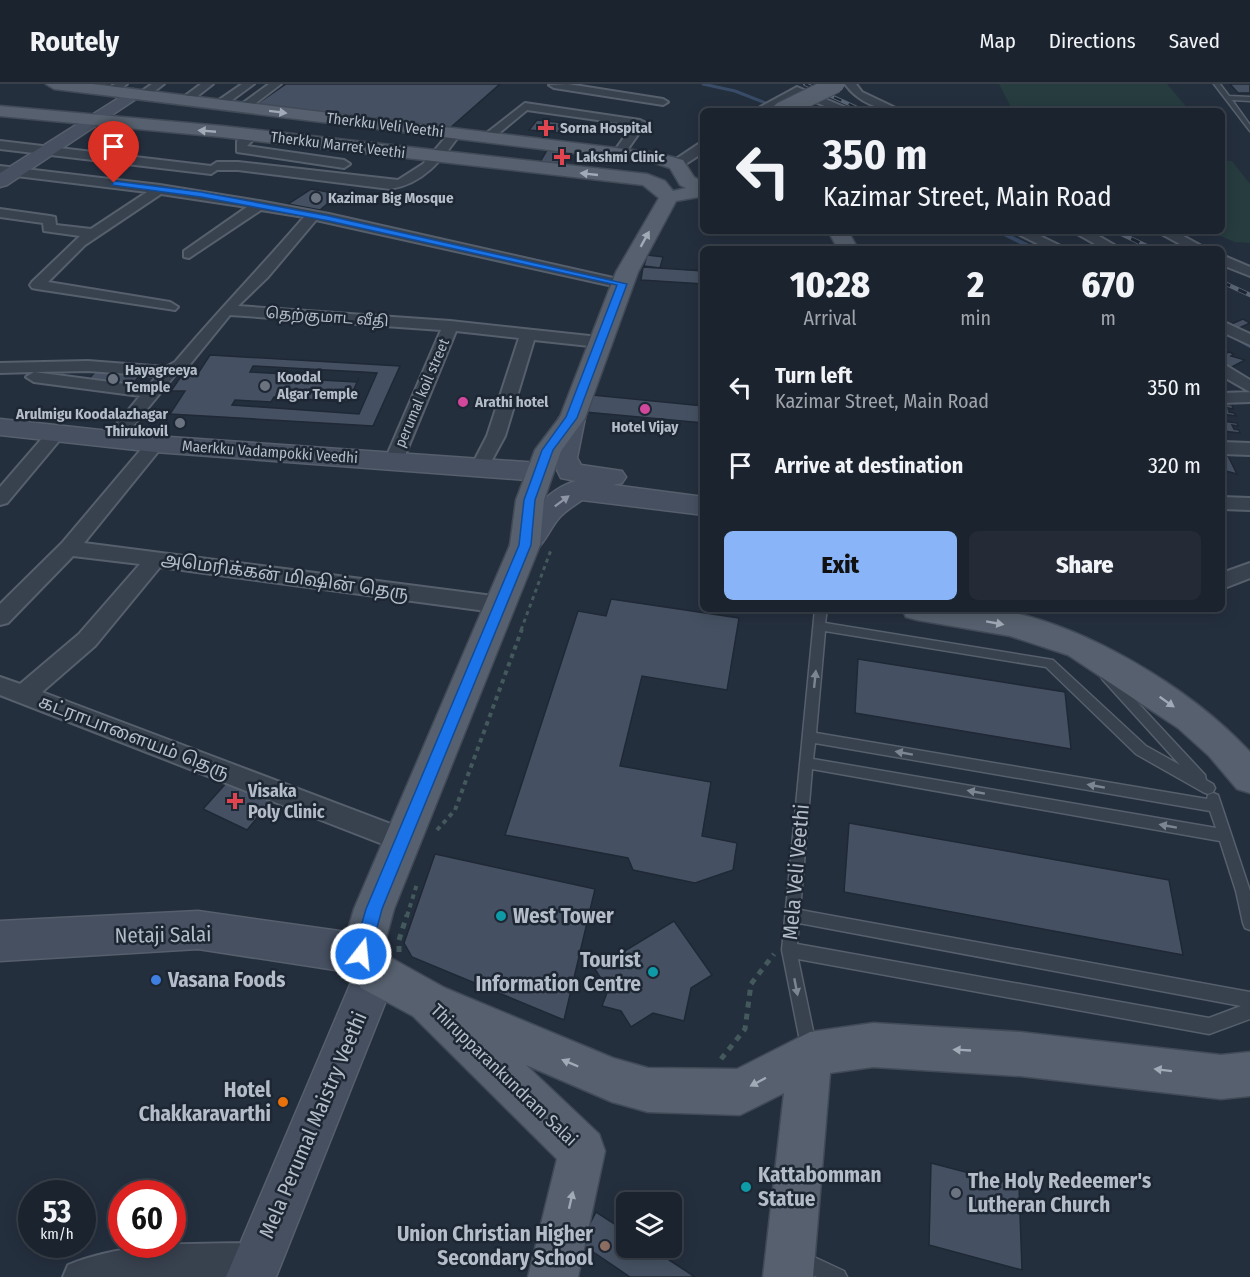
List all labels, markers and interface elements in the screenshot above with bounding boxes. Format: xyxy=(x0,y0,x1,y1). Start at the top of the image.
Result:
text: Routely xyxy=(30,25,119,58)
text: Map xyxy=(979,28,1016,54)
text: Directions xyxy=(1049,28,1136,54)
text: Saved xyxy=(1169,28,1220,54)
one-way arrow xyxy=(269,107,288,116)
street label: Therkku Veli Veethi xyxy=(326,109,444,141)
marker: Sorna Hospital xyxy=(537,119,555,137)
place label: Sorna Hospital xyxy=(560,119,653,137)
pin xyxy=(88,121,139,183)
one-way arrow xyxy=(198,126,217,136)
street label: Therkku Marret Veethi xyxy=(270,128,406,162)
icon: arrive xyxy=(97,130,130,163)
text: 350 m xyxy=(823,130,927,180)
icon: left xyxy=(724,132,802,210)
marker: Lakshmi Clinic xyxy=(553,148,571,166)
place label: Lakshmi Clinic xyxy=(576,148,665,166)
one-way arrow xyxy=(579,169,598,179)
text: Kazimar Street, Main Road xyxy=(823,181,1112,213)
place label: Kazimar Big Mosque xyxy=(328,189,454,207)
marker: Kazimar Big Mosque xyxy=(309,191,323,205)
one-way arrow xyxy=(640,231,651,247)
text: 10:28 xyxy=(790,263,870,307)
text: 2 xyxy=(967,263,984,307)
text: 670 xyxy=(1081,263,1135,307)
street label: தெற்குமாட வீதி xyxy=(265,304,389,331)
text: Arrival xyxy=(804,306,857,330)
text: min xyxy=(960,306,991,330)
text: m xyxy=(1100,306,1116,330)
street label: perumal koil street xyxy=(391,336,453,450)
place label: Hayagreeya Temple xyxy=(125,361,198,396)
text: Turn left xyxy=(775,362,853,389)
place label: Koodal Algar Temple xyxy=(276,368,358,403)
icon: left xyxy=(724,371,757,404)
marker: Hayagreeya Temple xyxy=(106,372,120,386)
text: 350 m xyxy=(1147,374,1201,401)
marker: Koodal Algar Temple xyxy=(258,379,272,393)
text: Kazimar Street, Main Road xyxy=(775,389,989,413)
place label: Arathi hotel xyxy=(474,393,549,411)
marker: Arathi hotel xyxy=(456,395,470,409)
marker: Hotel Vijay xyxy=(638,402,652,416)
place label: Arulmigu Koodalazhagar Thirukovil xyxy=(15,405,169,440)
marker: Arulmigu Koodalazhagar Thirukovil xyxy=(173,416,187,430)
place label: Hotel Vijay xyxy=(612,418,679,436)
street label: Maerkku Vadampokki Veedhi xyxy=(181,437,359,467)
icon: arrive xyxy=(724,449,757,482)
text: Arrive at destination xyxy=(775,452,963,479)
text: 320 m xyxy=(1148,452,1201,479)
one-way arrow xyxy=(554,495,570,507)
button: Exit xyxy=(724,531,957,600)
button: Share xyxy=(969,531,1201,600)
street label: அமெரிக்கன் மிஷின் தெரு xyxy=(160,548,410,605)
one-way arrow xyxy=(986,619,1005,628)
one-way arrow xyxy=(810,669,820,688)
street label: கட்ராபாளையம் தெரு xyxy=(35,690,233,785)
one-way arrow xyxy=(1159,696,1175,708)
one-way arrow xyxy=(895,749,914,758)
place label: Visaka Poly Clinic xyxy=(247,780,325,823)
one-way arrow xyxy=(1087,781,1106,790)
one-way arrow xyxy=(967,788,986,797)
marker: Visaka Poly Clinic xyxy=(226,792,244,810)
street label: Mela Veli Veethi xyxy=(777,803,815,941)
one-way arrow xyxy=(1159,821,1178,830)
place label: West Tower xyxy=(513,903,614,929)
marker: West Tower xyxy=(494,909,508,923)
street label: Netaji Salai xyxy=(114,921,212,949)
position arrow xyxy=(329,922,393,986)
place label: Tourist Information Centre xyxy=(475,947,642,997)
marker: Tourist Information Centre xyxy=(646,965,660,979)
place label: Vasana Foods xyxy=(167,967,285,993)
marker: Vasana Foods xyxy=(149,973,163,987)
one-way arrow xyxy=(792,978,801,997)
street label: Thirupparankundram Salai xyxy=(426,999,582,1151)
street label: Mela Perumal Maistry Veethi xyxy=(253,1008,373,1242)
one-way arrow xyxy=(952,1046,971,1055)
one-way arrow xyxy=(561,1058,579,1068)
one-way arrow xyxy=(1153,1065,1172,1075)
place label: Hotel Chakkaravarthi xyxy=(139,1077,271,1127)
one-way arrow xyxy=(749,1077,766,1087)
marker: Hotel Chakkaravarthi xyxy=(276,1095,290,1109)
place label: Kattabomman Statue xyxy=(758,1162,882,1212)
place label: The Holy Redeemer's Lutheran Church xyxy=(968,1168,1151,1218)
speed limit sign: 60 xyxy=(108,1180,186,1258)
marker: Kattabomman Statue xyxy=(739,1180,753,1194)
marker: The Holy Redeemer's Lutheran Church xyxy=(949,1186,963,1200)
one-way arrow xyxy=(566,1190,576,1209)
map controls xyxy=(616,1192,682,1258)
button: layers xyxy=(616,1192,682,1258)
text: 53 xyxy=(43,1194,71,1230)
place label: Union Christian Higher Secondary School xyxy=(397,1221,593,1271)
text: km/h xyxy=(40,1225,74,1243)
marker: Union Christian Higher Secondary School xyxy=(598,1239,612,1253)

